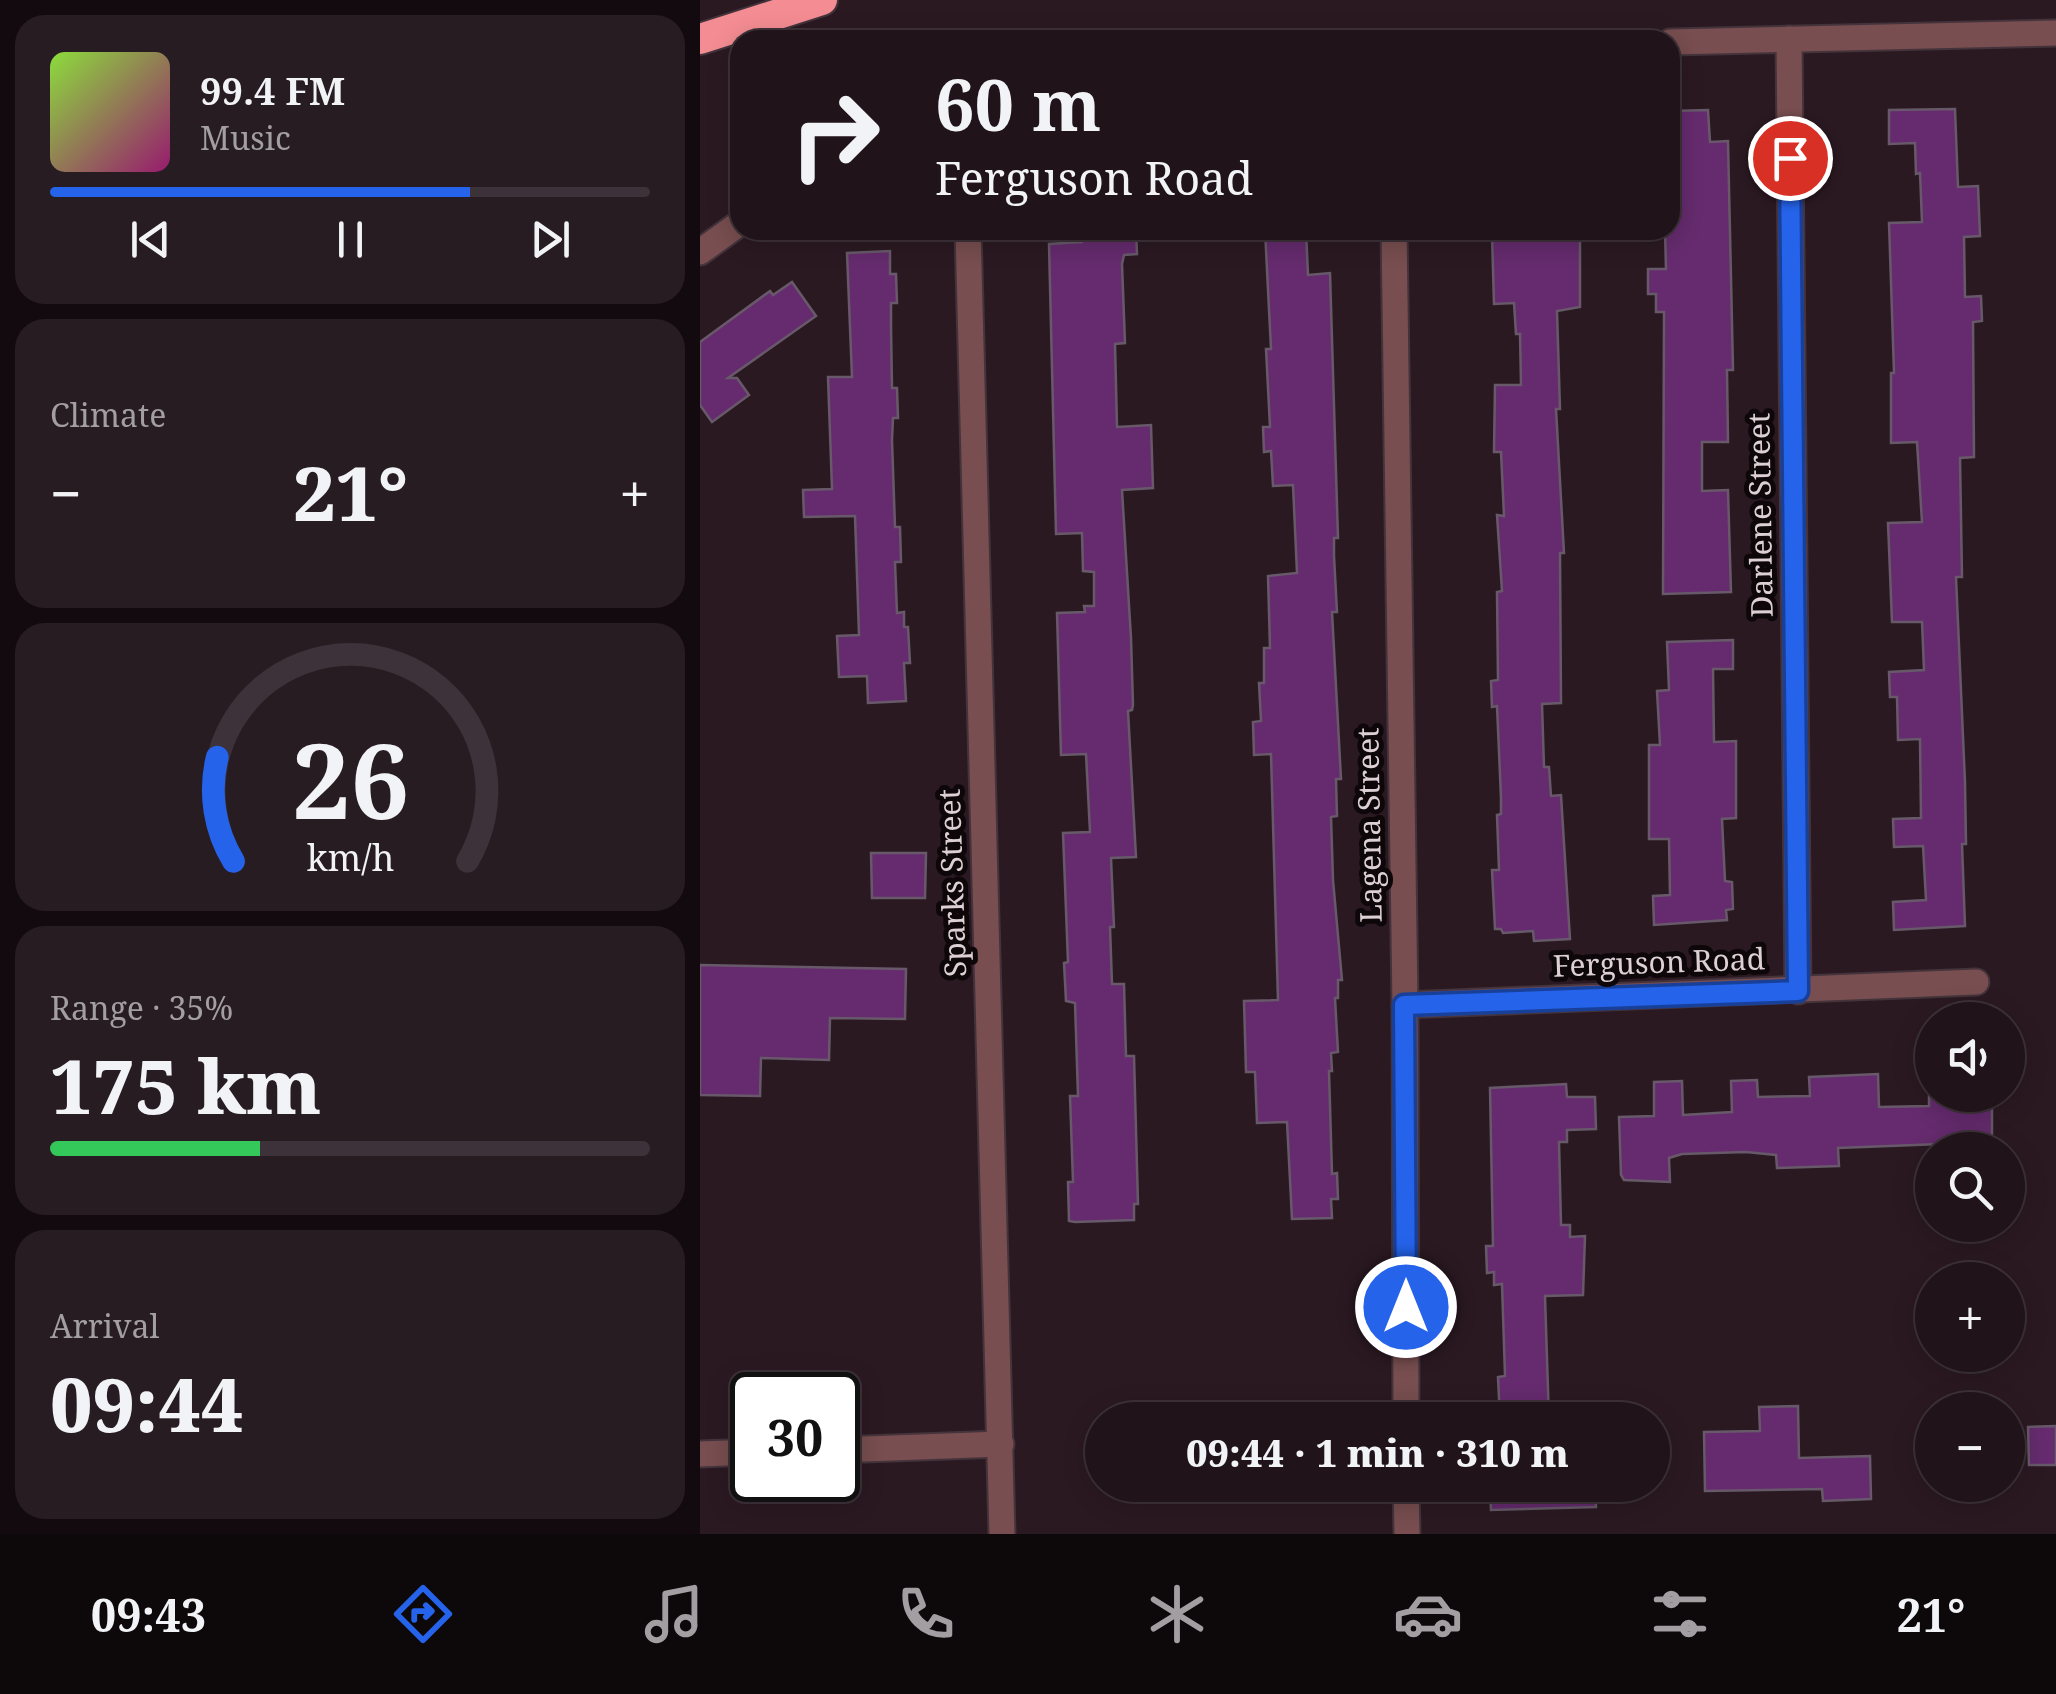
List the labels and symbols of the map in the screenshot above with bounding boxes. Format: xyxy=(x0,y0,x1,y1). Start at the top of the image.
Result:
pin xyxy=(1748,116,1833,201)
street label: Darlene Street xyxy=(1737,412,1782,618)
street label: Lagena Street xyxy=(1346,727,1391,923)
street label: Sparks Street xyxy=(928,788,975,978)
street label: Ferguson Road xyxy=(1552,937,1766,986)
position arrow xyxy=(1354,1255,1458,1359)
speed limit sign: 30 xyxy=(730,1372,860,1502)

